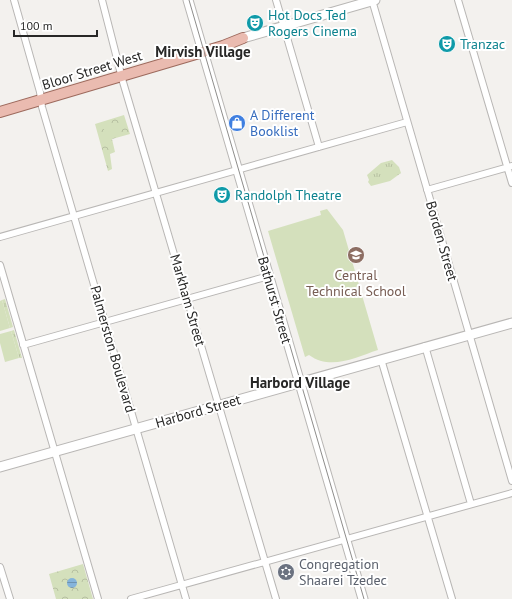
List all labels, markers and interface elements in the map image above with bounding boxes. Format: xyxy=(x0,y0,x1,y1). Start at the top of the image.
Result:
place label: Hot Docs Ted Rogers Cinema xyxy=(268,6,357,40)
scale bar xyxy=(14,12,97,38)
theatre icon: Hot Docs Ted Rogers Cinema xyxy=(245,13,265,33)
text: 100 m xyxy=(20,18,53,33)
theatre icon: Tranzac xyxy=(437,34,457,54)
place label: Tranzac xyxy=(460,35,505,53)
district label: Mirvish Village xyxy=(155,42,251,61)
street label: Bloor Street West xyxy=(40,46,144,94)
place label: A Different Booklist xyxy=(250,106,315,140)
shop icon: A Different Booklist xyxy=(227,113,247,133)
theatre icon: Randolph Theatre xyxy=(212,185,232,205)
place label: Randolph Theatre xyxy=(235,186,342,204)
street label: Borden Street xyxy=(422,199,462,283)
school or university icon: Central Technical School xyxy=(346,245,366,265)
street label: Markham Street xyxy=(166,252,210,348)
street label: Bathurst Street xyxy=(254,254,296,346)
place label: Central Technical School xyxy=(306,266,406,300)
street label: Palmerston Boulevard xyxy=(86,284,140,414)
district label: Harbord Village xyxy=(250,373,351,392)
street label: Harbord Street xyxy=(153,390,243,432)
place label: Congregation Shaarei Tzedec xyxy=(299,555,387,589)
synagogue icon: Congregation Shaarei Tzedec xyxy=(276,562,296,582)

